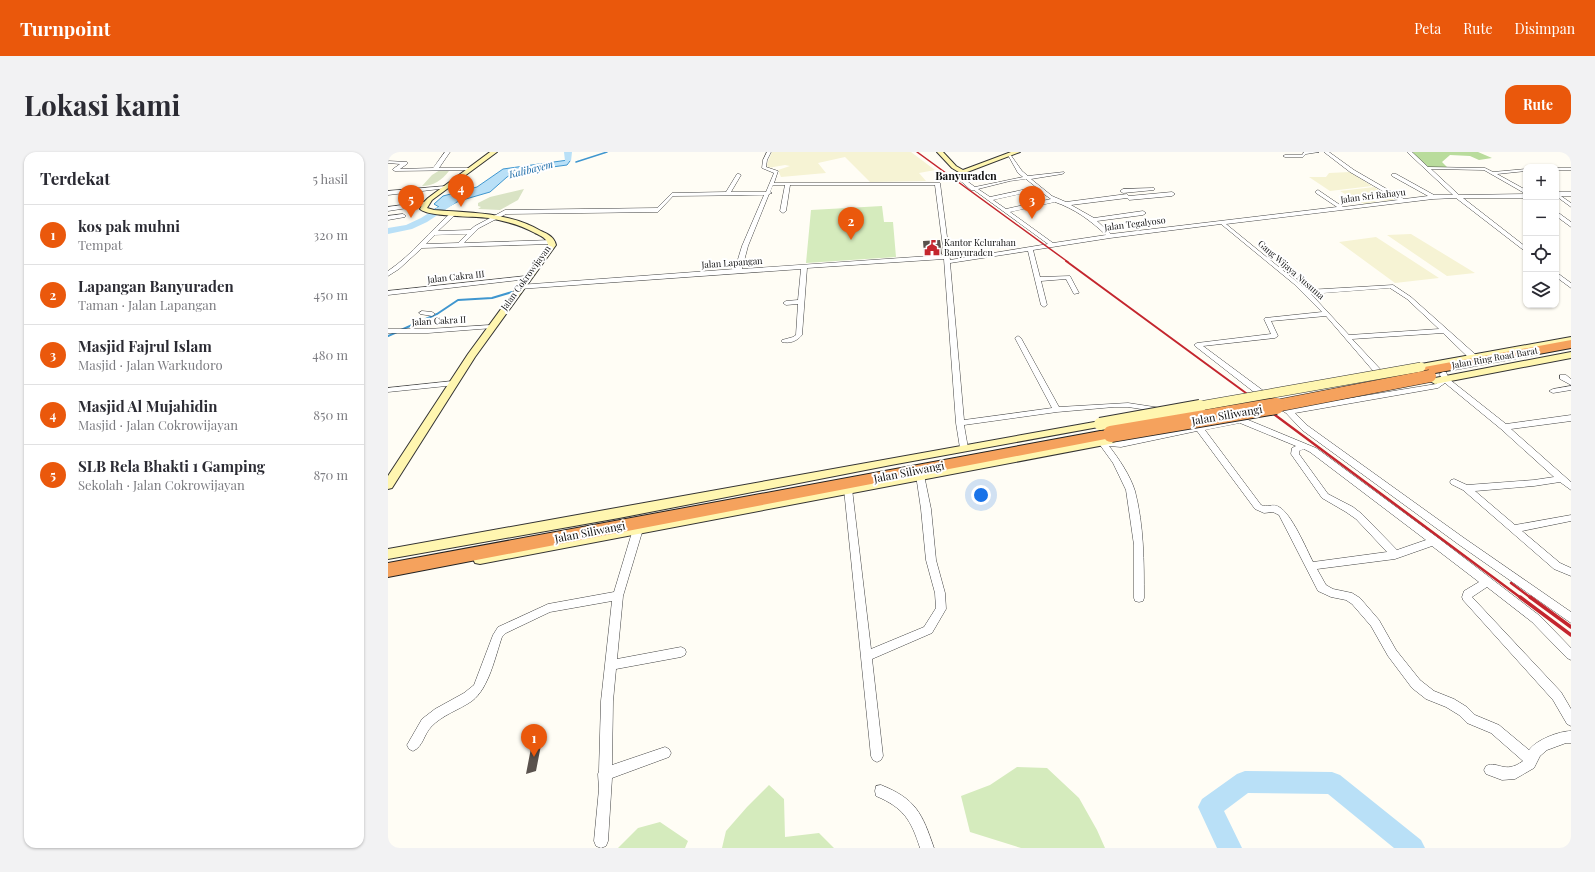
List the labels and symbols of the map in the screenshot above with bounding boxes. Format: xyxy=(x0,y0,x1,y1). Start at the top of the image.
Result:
water label: Kalibayem xyxy=(506,157,555,182)
district label: Banyuraden xyxy=(935,168,997,183)
pin: 4 xyxy=(448,174,474,207)
pin: 5 xyxy=(398,185,424,218)
street label: Jalan Sri Rahayu xyxy=(1339,185,1407,205)
pin: 3 xyxy=(1019,186,1045,219)
pin: 2 xyxy=(838,207,864,240)
street label: Jalan Tegalyoso xyxy=(1103,213,1166,233)
place label: Kantor Kelurahan Banyuraden xyxy=(944,236,1016,258)
street label: Gang Wijaya Nusuma xyxy=(1256,237,1328,302)
public building icon: Kantor Kelurahan Banyuraden xyxy=(923,239,941,257)
street label: Jalan Cokrowijayan xyxy=(497,242,553,313)
street label: Jalan Lapangan xyxy=(700,254,763,270)
street label: Jalan Cakra III xyxy=(426,267,485,285)
street label: Jalan Cakra II xyxy=(411,313,466,327)
street label: Jalan Ring Road Barat xyxy=(1450,343,1540,371)
street label: Jalan Siliwangi xyxy=(1189,401,1263,428)
street label: Jalan Siliwangi xyxy=(871,457,946,486)
your location xyxy=(971,485,991,505)
street label: Jalan Siliwangi xyxy=(552,517,627,546)
pin: 1 xyxy=(521,724,547,757)

